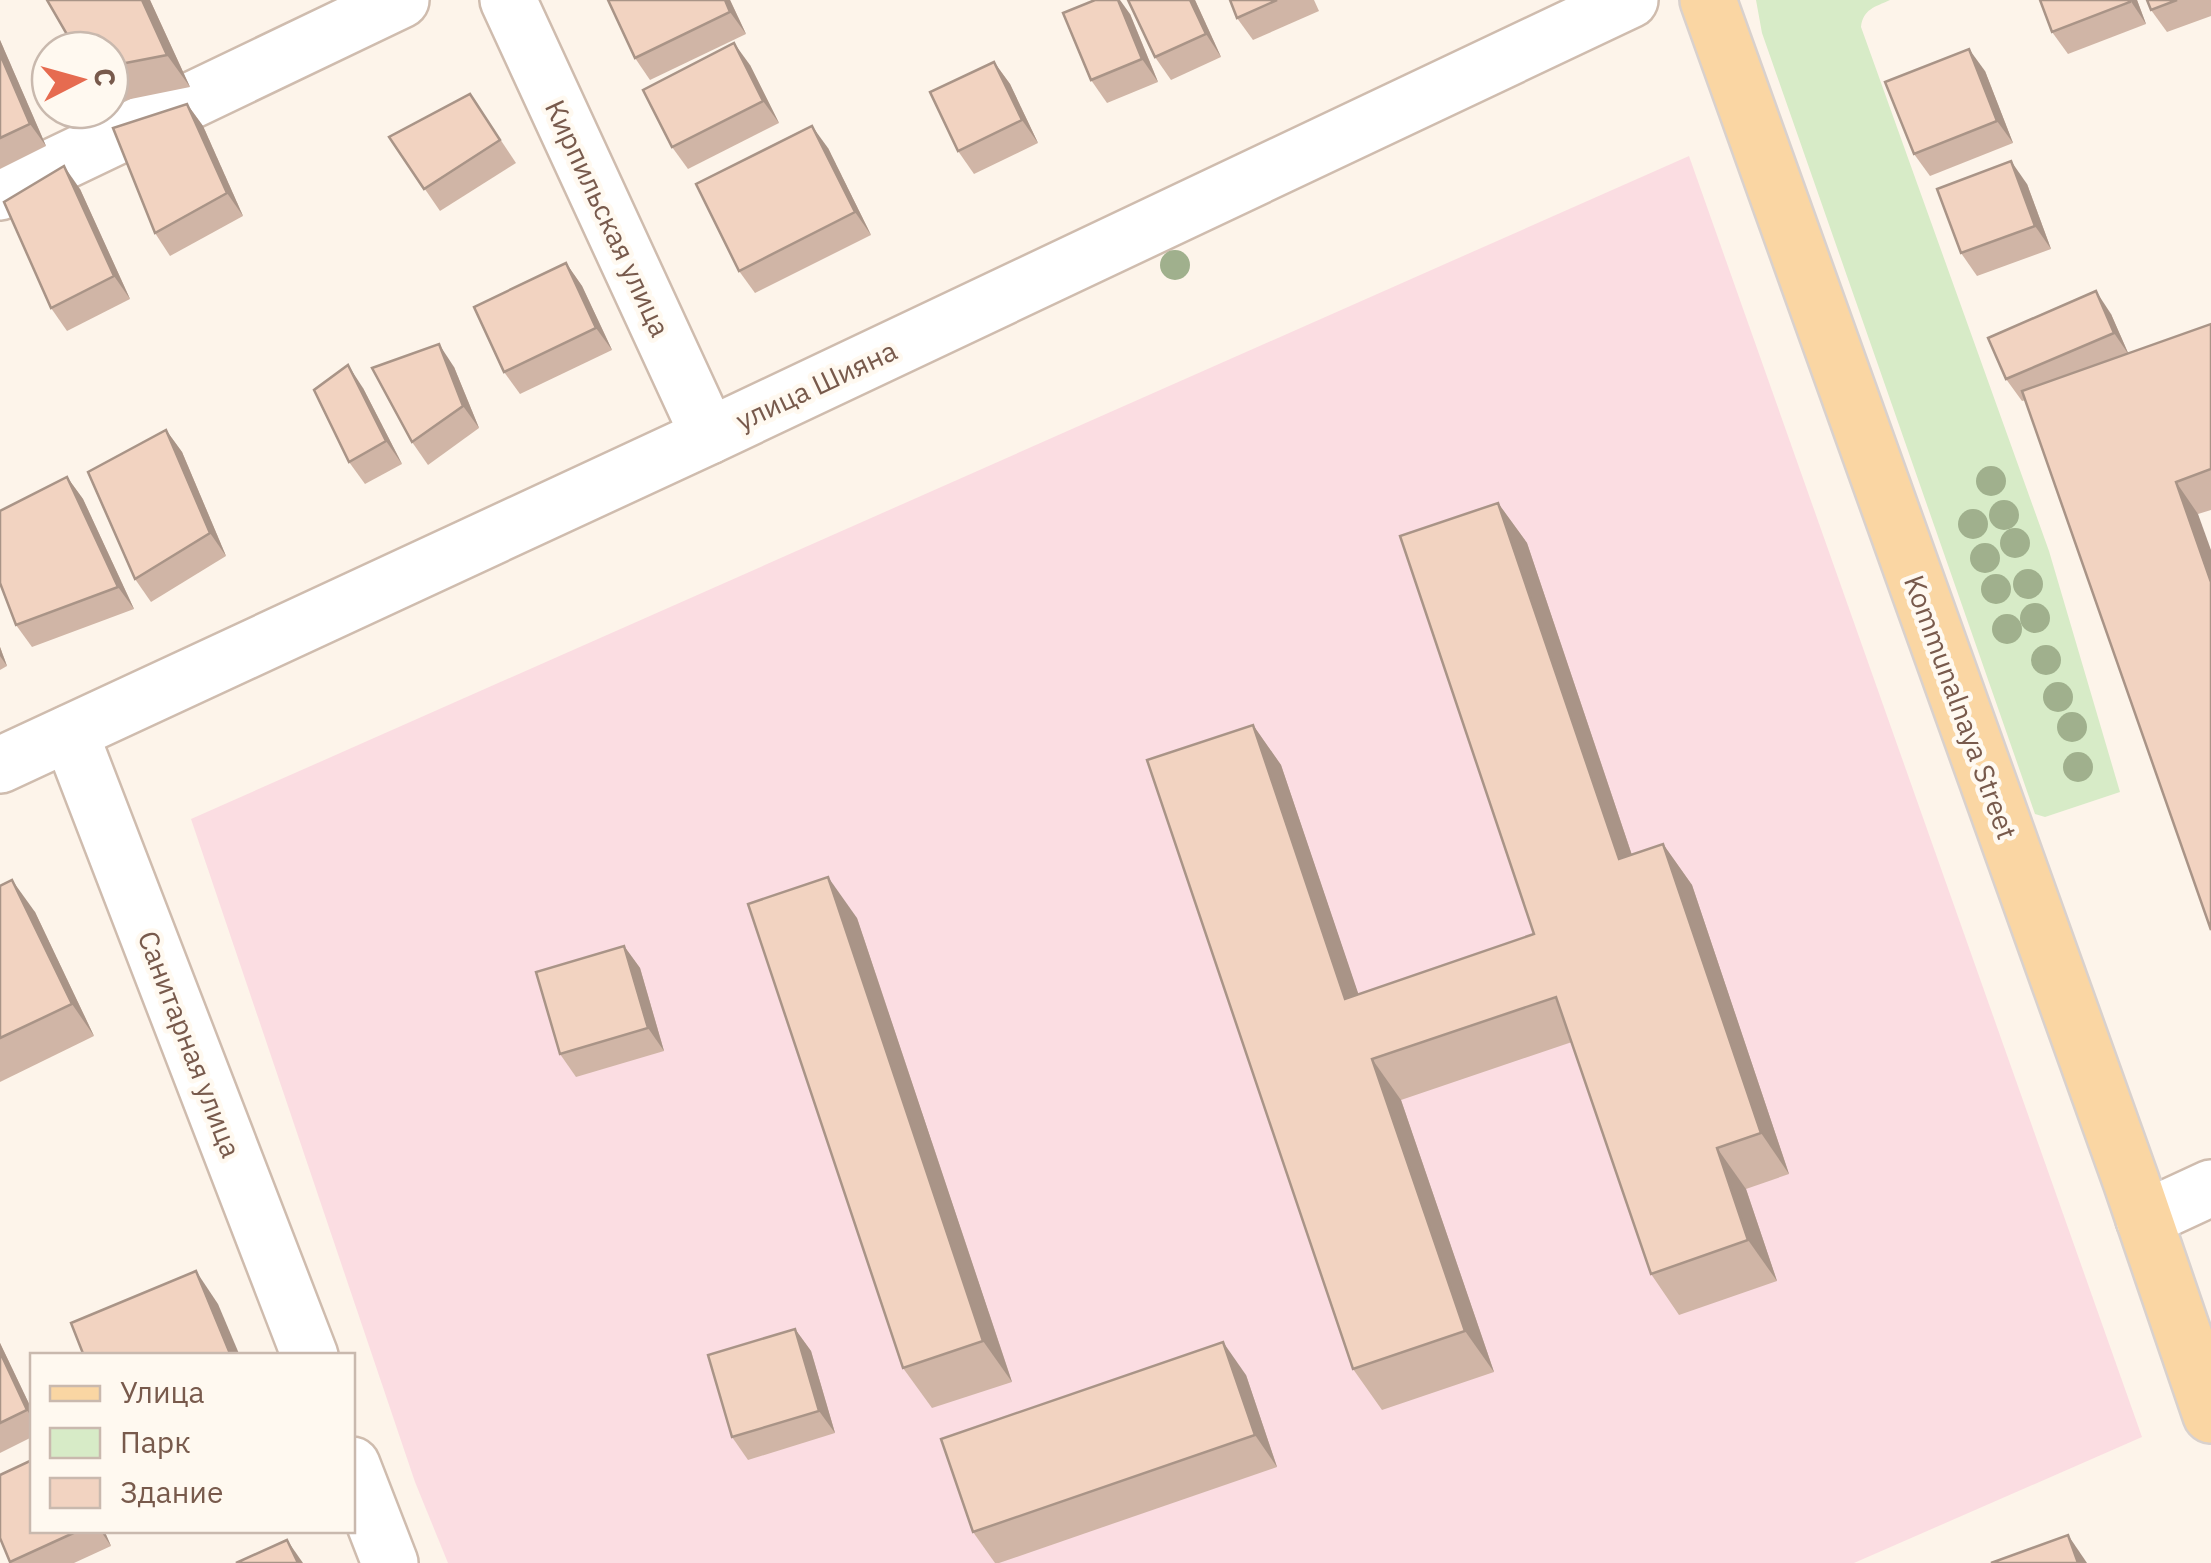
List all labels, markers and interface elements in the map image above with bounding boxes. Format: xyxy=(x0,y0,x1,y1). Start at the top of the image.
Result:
north arrow xyxy=(30,30,130,130)
text: С xyxy=(86,66,125,88)
street label: Кирпильская улица xyxy=(537,94,679,342)
street label: улица Шияна xyxy=(729,331,903,438)
street label: Kommunalnaya Street xyxy=(1896,570,2026,844)
street label: Санитарная улица xyxy=(130,925,250,1163)
legend xyxy=(30,1353,355,1533)
text: Улица xyxy=(120,1372,205,1411)
text: Парк xyxy=(120,1422,191,1461)
text: Здание xyxy=(120,1472,223,1511)

